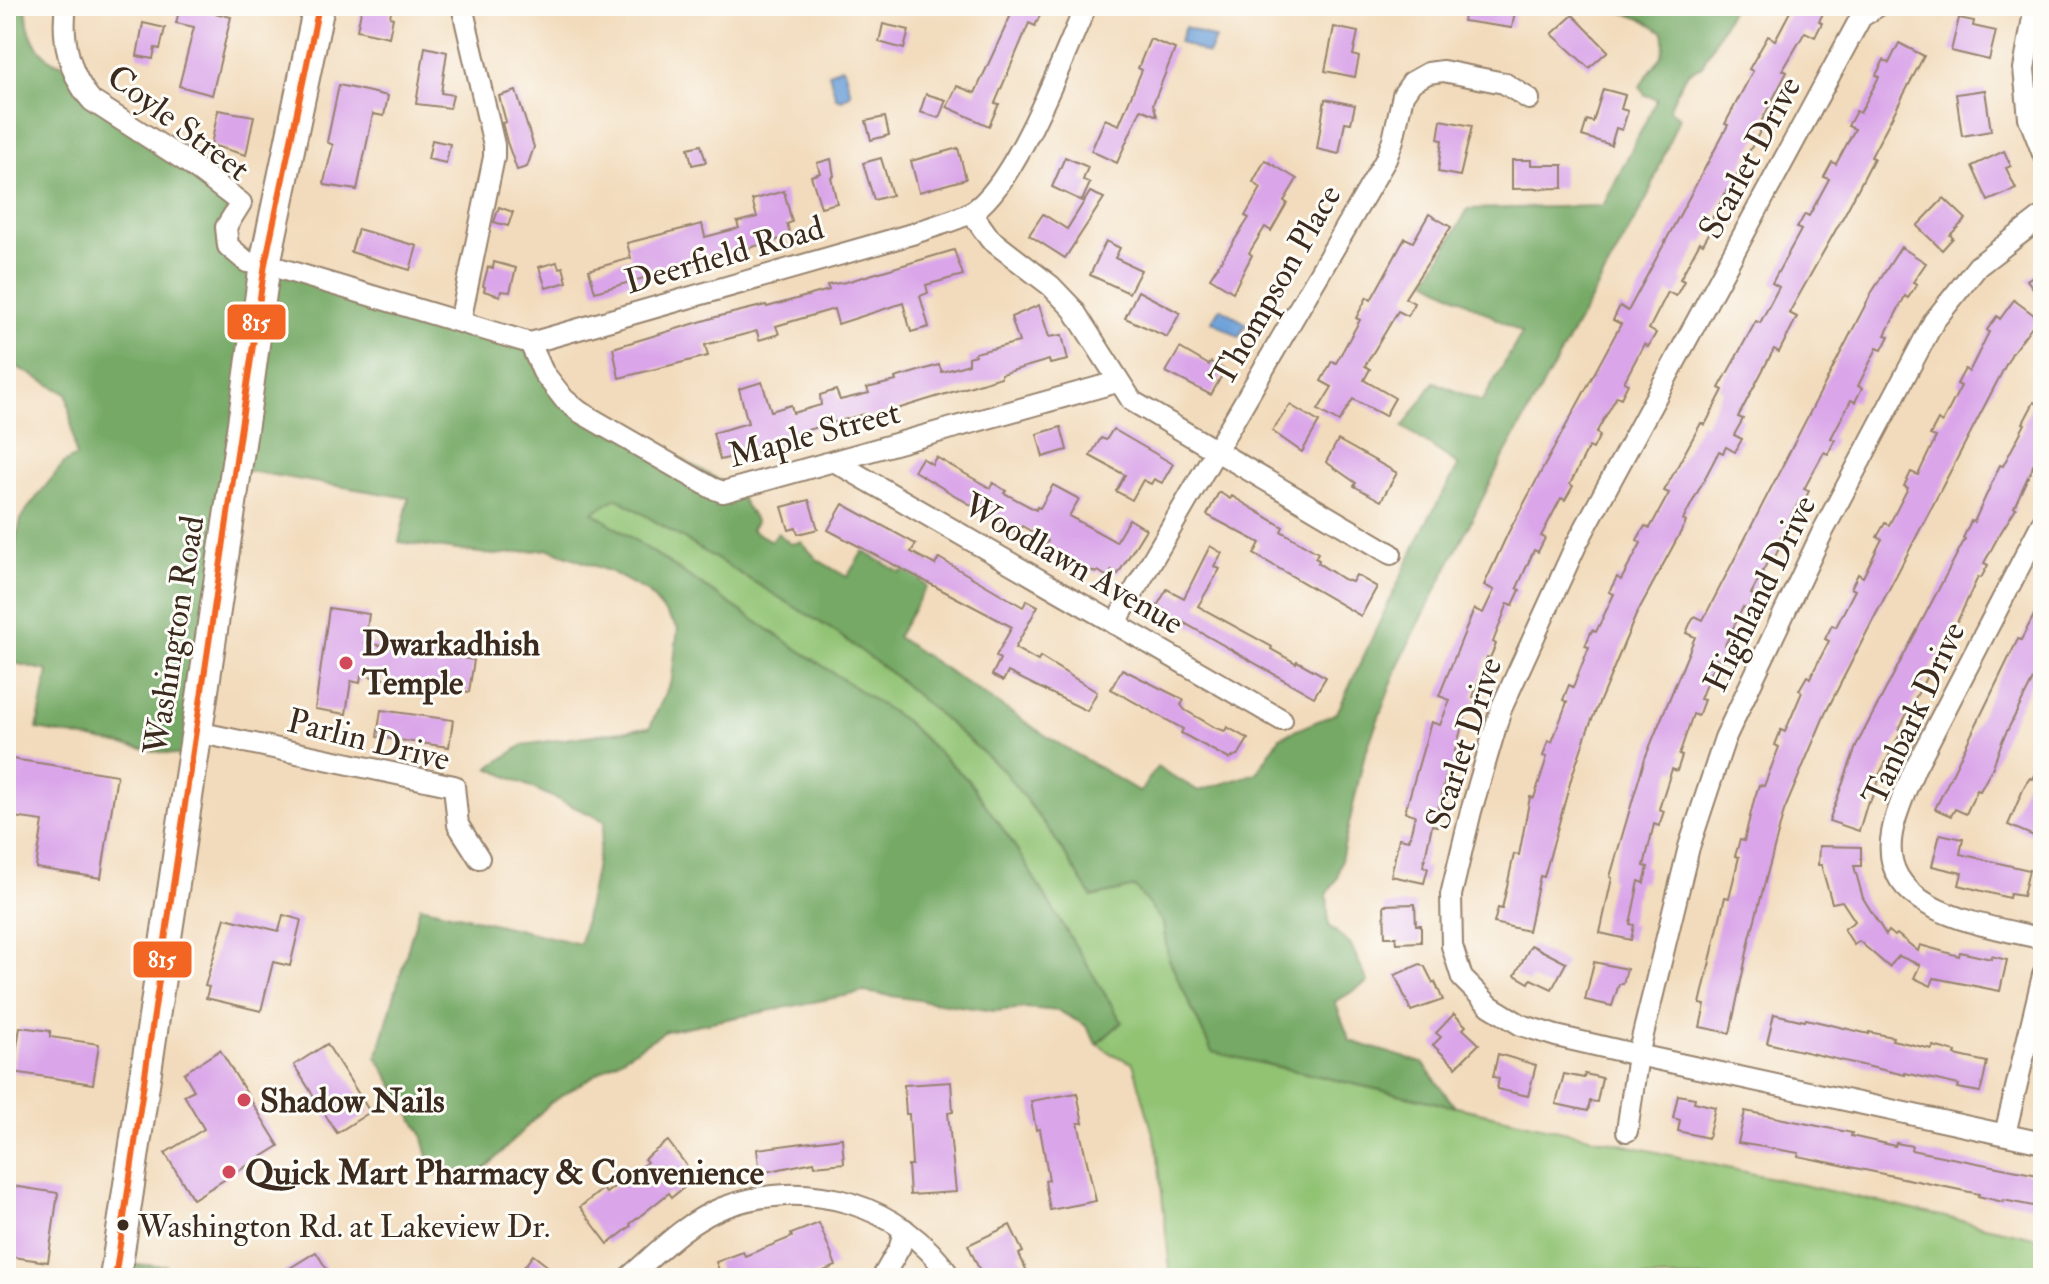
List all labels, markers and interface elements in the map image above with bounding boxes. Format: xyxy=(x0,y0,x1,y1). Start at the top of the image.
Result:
street label: Coyle Street xyxy=(98,56,258,191)
street label: Scarlet Drive xyxy=(1690,69,1811,246)
street label: Thompson Place xyxy=(1201,177,1351,394)
street label: Deerfield Road xyxy=(620,206,829,304)
line badge: 815 xyxy=(226,303,287,341)
text: 815 xyxy=(242,309,270,337)
street label: Maple Street xyxy=(724,391,905,478)
street label: Woodlawn Avenue xyxy=(954,483,1191,645)
street label: Highland Drive xyxy=(1694,488,1826,699)
street label: Washington Road xyxy=(134,512,215,759)
street label: Tanbark Drive xyxy=(1853,615,1976,812)
place label: Dwarkadhish Temple xyxy=(361,623,540,705)
street label: Scarlet Drive xyxy=(1416,652,1512,835)
marker: Dwarkadhish Temple xyxy=(337,654,355,672)
street label: Parlin Drive xyxy=(283,700,454,781)
line badge: 815 xyxy=(132,940,193,979)
text: 815 xyxy=(148,946,176,974)
place label: Shadow Nails xyxy=(260,1080,445,1123)
marker: Shadow Nails xyxy=(235,1091,253,1109)
place label: Quick Mart Pharmacy & Convenience xyxy=(245,1152,765,1195)
marker: Quick Mart Pharmacy & Convenience xyxy=(220,1163,238,1181)
place label: Washington Rd. at Lakeview Dr. xyxy=(137,1207,550,1247)
marker: Washington Rd. at Lakeview Dr. xyxy=(115,1217,131,1233)

